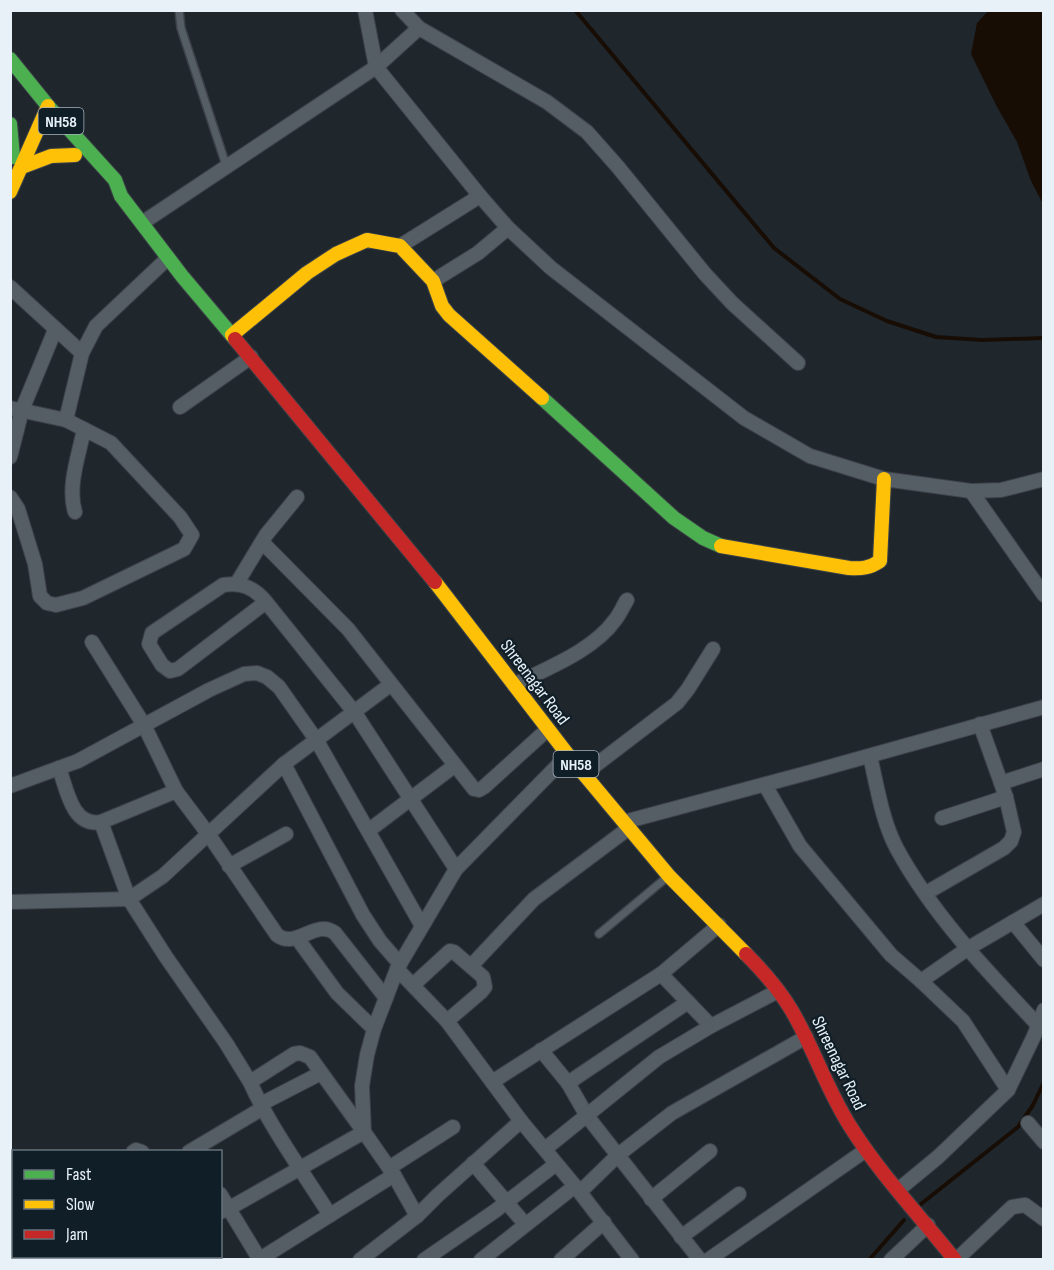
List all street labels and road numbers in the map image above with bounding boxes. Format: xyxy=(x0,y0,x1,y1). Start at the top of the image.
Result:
road number: NH58 xyxy=(38,108,84,134)
street label: Shreenagar Road xyxy=(496,636,573,729)
road number: NH58 xyxy=(554,751,598,777)
street label: Shreenagar Road xyxy=(807,1013,870,1113)

